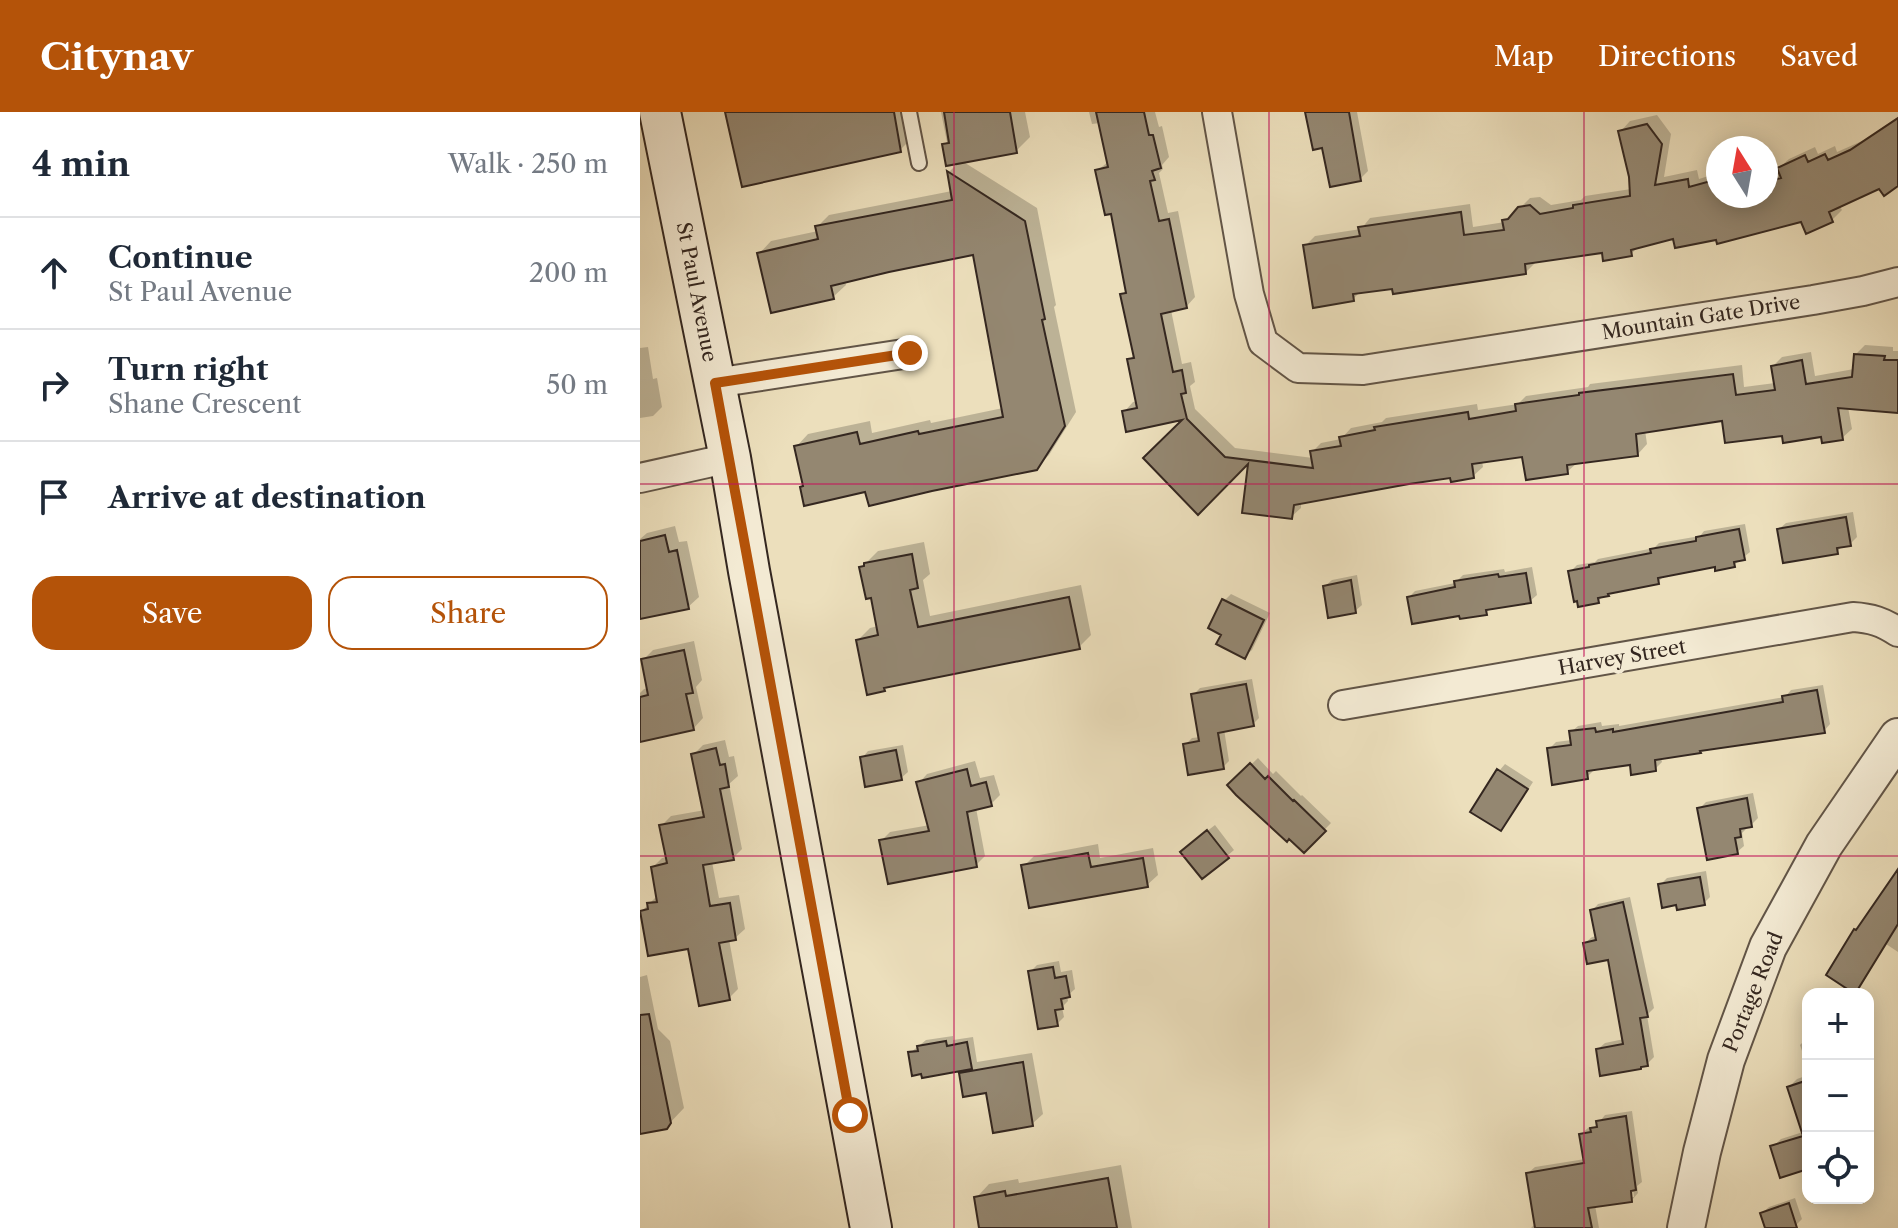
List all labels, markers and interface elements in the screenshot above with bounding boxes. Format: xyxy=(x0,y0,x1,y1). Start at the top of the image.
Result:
text: Citynav xyxy=(40,33,193,80)
text: Map xyxy=(1494,39,1554,73)
text: Directions xyxy=(1598,39,1736,73)
text: Saved xyxy=(1780,39,1858,73)
north arrow xyxy=(1706,136,1778,208)
text: 4 min xyxy=(32,143,130,185)
text: Walk · 250 m xyxy=(448,148,608,180)
street label: St Paul Avenue xyxy=(672,220,722,364)
text: Continue xyxy=(108,239,253,276)
icon: ahead xyxy=(32,251,76,295)
text: 200 m xyxy=(529,257,608,289)
text: St Paul Avenue xyxy=(108,276,292,308)
street label: Mountain Gate Drive xyxy=(1600,289,1802,345)
route end xyxy=(892,335,928,371)
text: Turn right xyxy=(108,351,268,388)
icon: right xyxy=(32,363,76,407)
text: 50 m xyxy=(546,369,608,401)
text: Shane Crescent xyxy=(108,388,302,420)
icon: arrive xyxy=(32,475,76,519)
text: Arrive at destination xyxy=(108,479,426,516)
button: Save xyxy=(32,576,312,650)
button: Share xyxy=(328,576,608,650)
street label: Harvey Street xyxy=(1556,634,1688,680)
street label: Portage Road xyxy=(1718,928,1788,1056)
map controls xyxy=(1802,988,1874,1204)
button: + xyxy=(1802,988,1874,1060)
button: − xyxy=(1802,1060,1874,1132)
route start xyxy=(832,1097,868,1133)
button: locate xyxy=(1802,1132,1874,1204)

